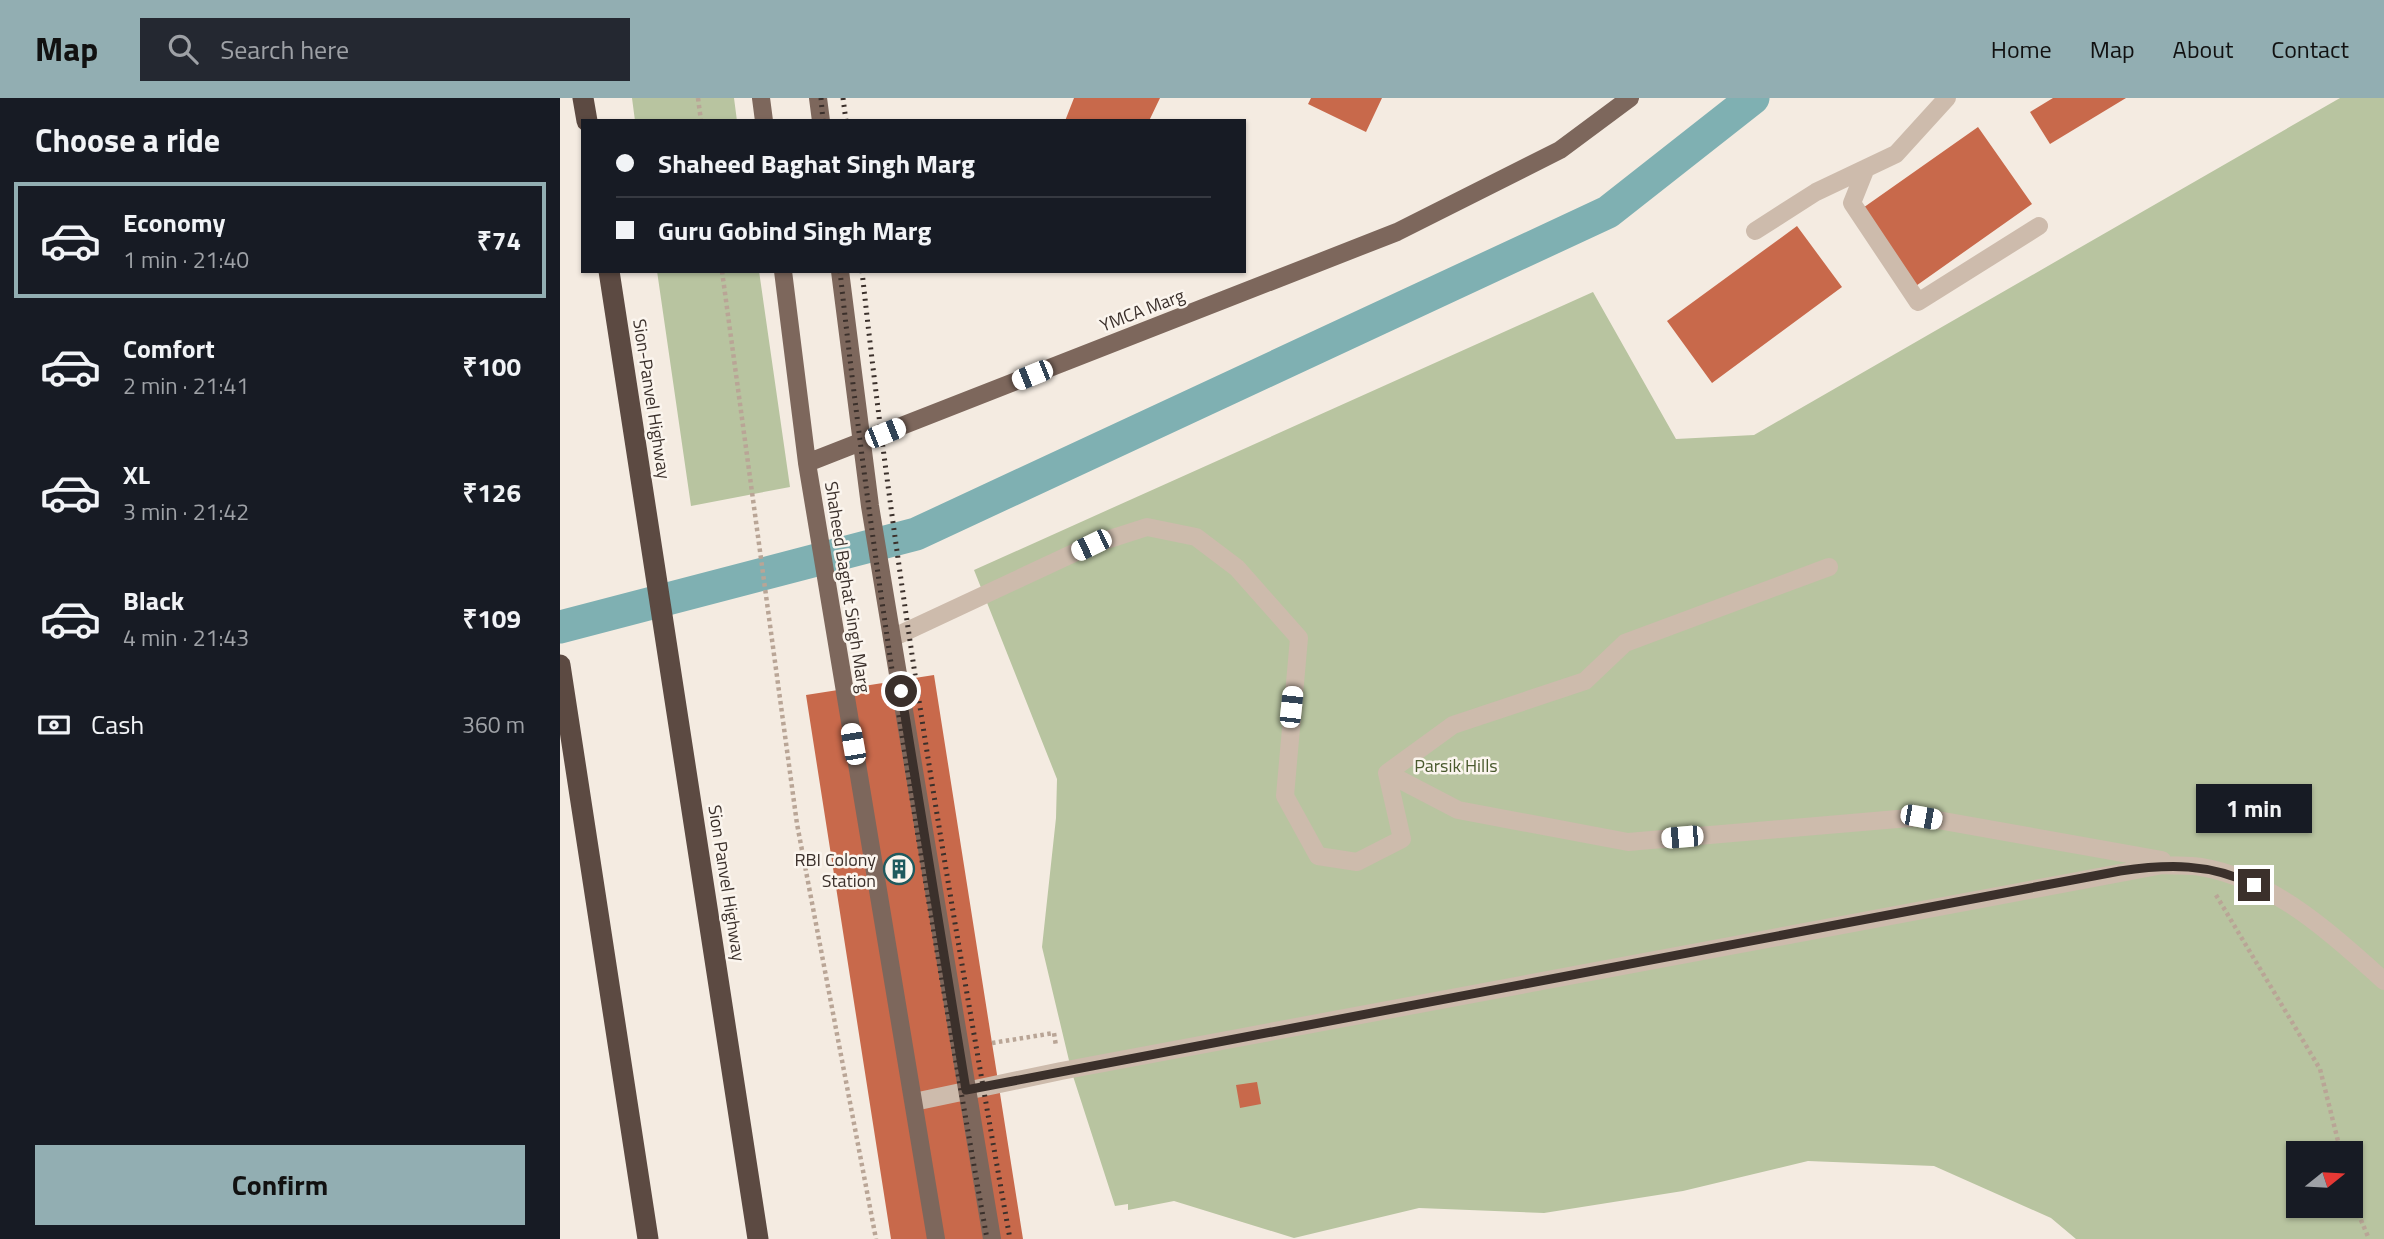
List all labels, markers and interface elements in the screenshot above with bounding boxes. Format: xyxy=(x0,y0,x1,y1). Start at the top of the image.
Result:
search box xyxy=(140,18,630,81)
text: Map xyxy=(35,24,98,74)
icon: search xyxy=(164,30,202,68)
text: Search here xyxy=(220,30,349,69)
text: Home xyxy=(1991,31,2052,67)
text: Map xyxy=(2090,31,2135,67)
text: About xyxy=(2173,31,2233,67)
text: Contact xyxy=(2271,31,2349,67)
text: Choose a ride xyxy=(35,116,220,164)
text: Shaheed Baghat Singh Marg xyxy=(658,144,975,183)
text: Economy xyxy=(123,203,225,242)
icon: car xyxy=(39,209,102,272)
text: Guru Gobind Singh Marg xyxy=(658,211,931,250)
text: ₹74 xyxy=(477,221,521,260)
text: 1 min · 21:40 xyxy=(123,242,249,277)
street label: YMCA Marg xyxy=(1096,281,1188,339)
street label: Sion-Panvel Highway xyxy=(626,317,678,481)
text: Comfort xyxy=(123,329,215,368)
icon: car xyxy=(39,335,102,398)
text: ₹100 xyxy=(462,347,521,386)
car xyxy=(1009,357,1056,393)
text: 2 min · 21:41 xyxy=(123,368,249,403)
car xyxy=(862,415,909,451)
text: XL xyxy=(123,455,150,494)
icon: car xyxy=(39,461,102,524)
text: ₹126 xyxy=(462,473,521,512)
street label: Shaheed Baghat Singh Marg xyxy=(818,479,878,695)
text: 3 min · 21:42 xyxy=(123,494,249,529)
car xyxy=(1068,526,1115,564)
text: Black xyxy=(123,581,184,620)
icon: car xyxy=(39,587,102,650)
text: ₹109 xyxy=(462,599,521,638)
text: 4 min · 21:43 xyxy=(123,620,249,655)
route start xyxy=(885,675,917,707)
car xyxy=(1279,685,1304,729)
text: Cash xyxy=(91,705,144,744)
icon: cash xyxy=(35,706,73,744)
text: 360 m xyxy=(462,707,525,742)
car xyxy=(840,721,867,767)
park label: Parsik Hills xyxy=(1414,752,1498,779)
callout: 1 min xyxy=(2196,784,2312,832)
text: 1 min xyxy=(2226,791,2282,826)
street label: Sion Panvel Highway xyxy=(701,803,753,963)
car xyxy=(1899,803,1944,831)
car xyxy=(1661,825,1704,849)
place label: RBI Colony Station xyxy=(794,846,876,894)
building icon: RBI Colony Station xyxy=(882,852,916,886)
route end xyxy=(2238,869,2270,901)
north arrow xyxy=(2286,1141,2362,1218)
map controls xyxy=(2286,1141,2363,1218)
button: Confirm xyxy=(35,1145,525,1225)

